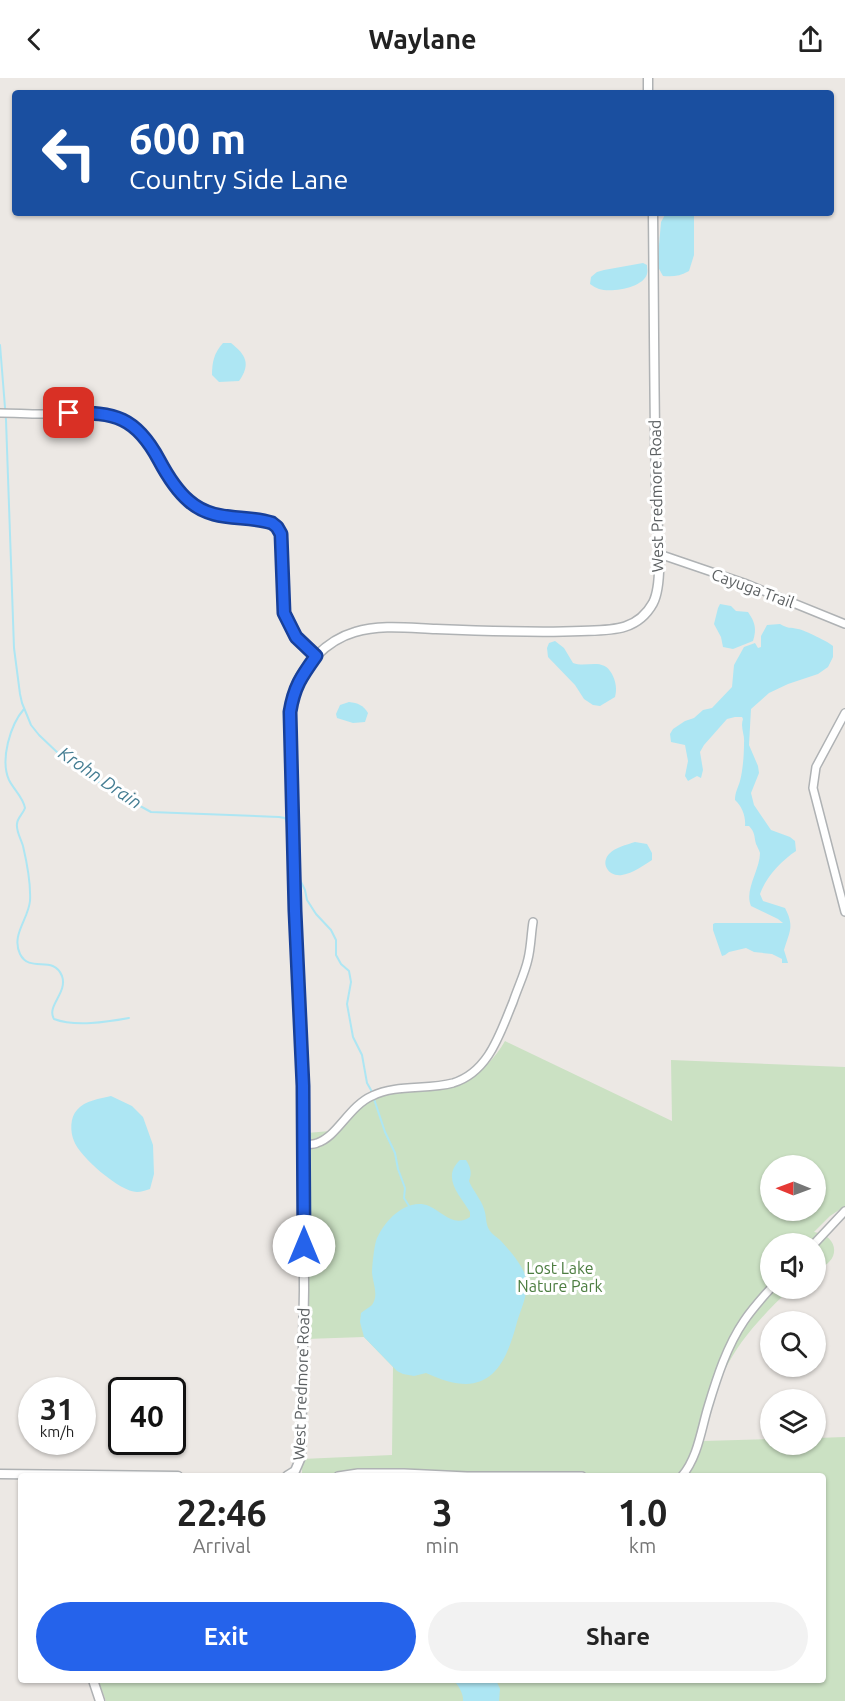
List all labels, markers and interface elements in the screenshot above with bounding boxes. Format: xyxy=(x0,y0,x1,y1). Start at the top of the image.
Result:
icon: back xyxy=(18,23,51,56)
icon: share xyxy=(794,23,827,56)
text: Waylane xyxy=(369,24,476,54)
icon: left xyxy=(30,114,108,192)
text: 600 m xyxy=(129,115,246,162)
text: Country Side Lane xyxy=(129,164,348,194)
pin xyxy=(43,387,94,438)
icon: arrive xyxy=(52,396,85,429)
street label: West Predmore Road xyxy=(646,420,666,572)
street label: Cayuga Trail xyxy=(709,565,797,611)
water label: Krohn Drain xyxy=(55,742,146,812)
north arrow xyxy=(760,1155,826,1221)
map controls xyxy=(760,1155,826,1455)
position arrow xyxy=(272,1214,336,1278)
button: sound xyxy=(760,1233,826,1299)
park label: Lost Lake Nature Park xyxy=(517,1259,603,1295)
street label: West Predmore Road xyxy=(289,1307,313,1461)
button: search xyxy=(760,1311,826,1377)
speed limit sign: 40 xyxy=(108,1377,186,1455)
button: layers xyxy=(760,1389,826,1455)
text: 31 xyxy=(40,1392,74,1426)
text: km/h xyxy=(40,1423,74,1440)
text: 22:46 xyxy=(177,1492,267,1533)
text: 3 xyxy=(432,1492,452,1533)
text: 1.0 xyxy=(618,1492,667,1533)
text: Arrival xyxy=(193,1534,251,1557)
text: min xyxy=(426,1534,459,1557)
text: km xyxy=(629,1534,656,1557)
button: Exit xyxy=(36,1602,416,1671)
button: Share xyxy=(428,1602,808,1671)

